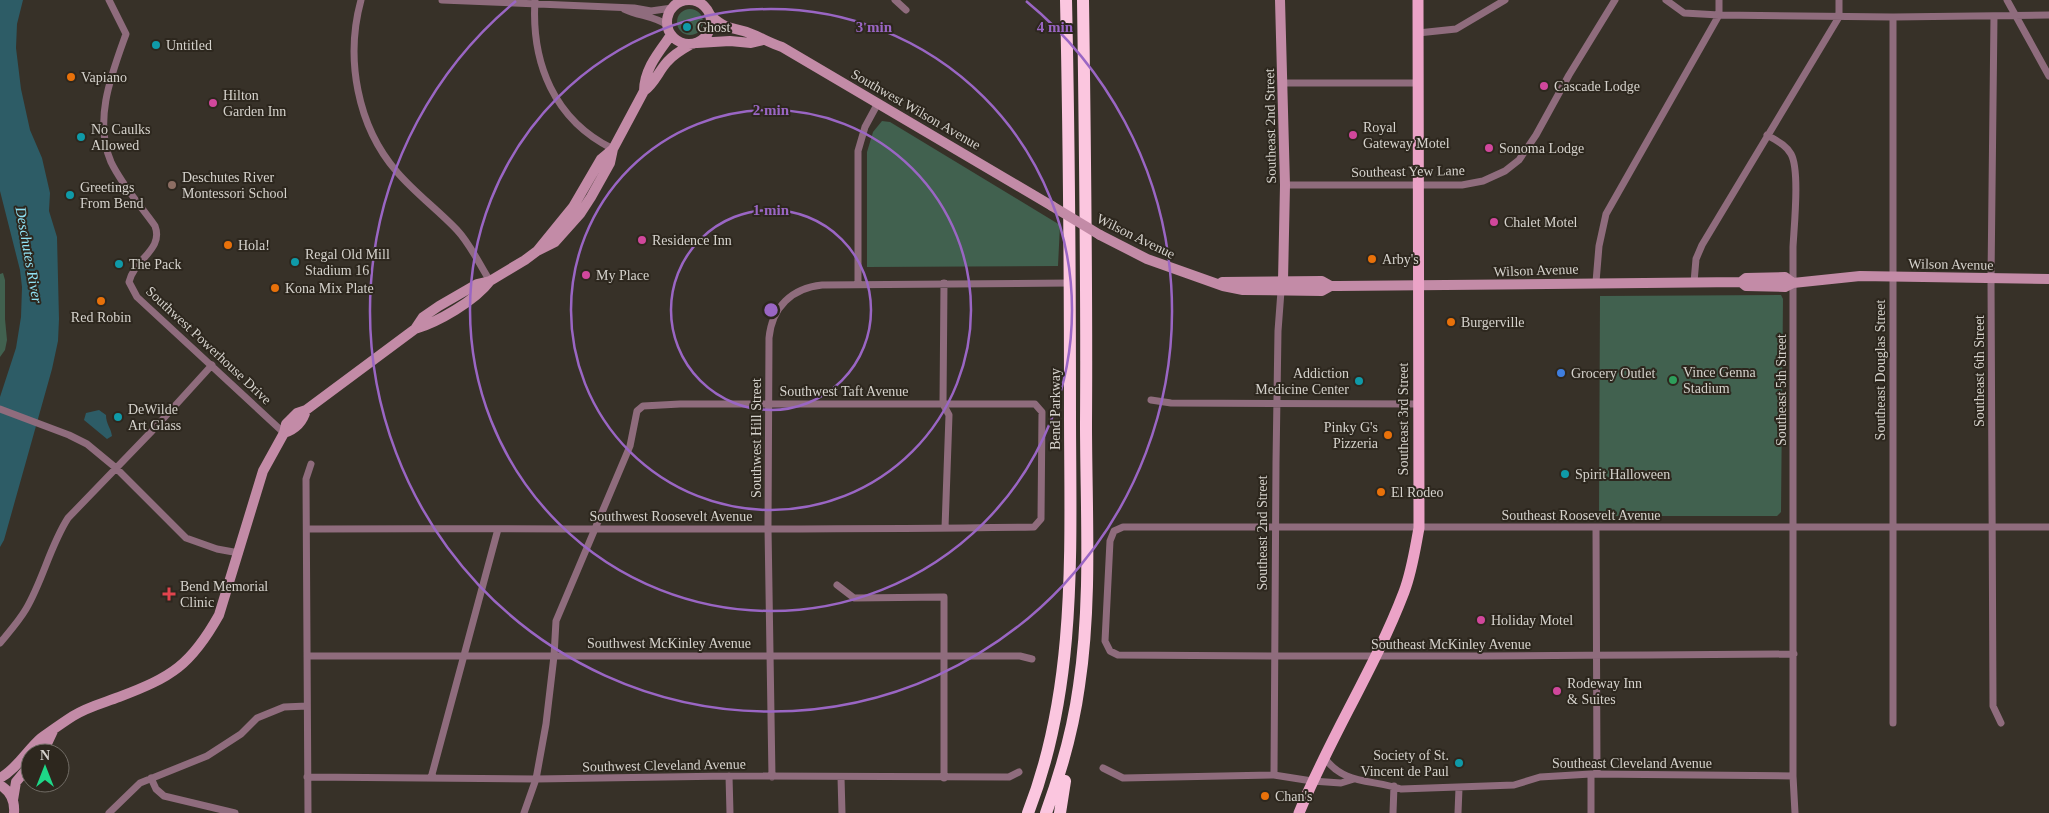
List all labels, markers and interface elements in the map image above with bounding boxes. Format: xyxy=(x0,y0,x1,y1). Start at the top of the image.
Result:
text: 3 min xyxy=(856,19,893,35)
text: 4 min xyxy=(1037,19,1074,35)
place label: Ghost xyxy=(697,20,731,35)
marker: Ghost xyxy=(681,21,693,33)
place label: Untitled xyxy=(166,38,212,53)
marker: Untitled xyxy=(150,39,162,51)
street label: Southwest Wilson Avenue xyxy=(848,66,983,153)
street label: Southeast 2nd Street xyxy=(1262,68,1279,184)
place label: Vapiano xyxy=(81,70,127,85)
marker: Vapiano xyxy=(65,71,77,83)
place label: Cascade Lodge xyxy=(1554,79,1640,94)
marker: Cascade Lodge xyxy=(1538,80,1550,92)
place label: Hilton Garden Inn xyxy=(223,88,286,119)
marker: Hilton Garden Inn xyxy=(207,97,219,109)
text: 2 min xyxy=(753,102,790,118)
place label: Royal Gateway Motel xyxy=(1363,120,1450,151)
place label: No Caulks Allowed xyxy=(91,122,151,153)
marker: Royal Gateway Motel xyxy=(1347,129,1359,141)
marker: No Caulks Allowed xyxy=(75,131,87,143)
place label: Sonoma Lodge xyxy=(1499,141,1584,156)
marker: Sonoma Lodge xyxy=(1483,142,1495,154)
street label: Southeast Yew Lane xyxy=(1351,163,1465,180)
place label: Deschutes River Montessori School xyxy=(182,170,288,201)
marker: Deschutes River Montessori School xyxy=(166,179,178,191)
place label: Greetings From Bend xyxy=(80,180,143,211)
marker: Greetings From Bend xyxy=(64,189,76,201)
text: 1 min xyxy=(753,202,790,218)
water label: Deschutes River xyxy=(12,204,45,305)
street label: Wilson Avenue xyxy=(1094,211,1177,262)
place label: Chalet Motel xyxy=(1504,215,1578,230)
marker: Chalet Motel xyxy=(1488,216,1500,228)
place label: Residence Inn xyxy=(652,233,732,248)
marker: Residence Inn xyxy=(636,234,648,246)
place label: Hola! xyxy=(238,238,270,253)
marker: Hola! xyxy=(222,239,234,251)
place label: Regal Old Mill Stadium 16 xyxy=(305,247,390,278)
place label: Arby's xyxy=(1382,252,1419,267)
marker: Arby's xyxy=(1366,253,1378,265)
marker: Regal Old Mill Stadium 16 xyxy=(289,256,301,268)
street label: Wilson Avenue xyxy=(1908,256,1994,273)
place label: The Pack xyxy=(129,257,181,272)
marker: The Pack xyxy=(113,258,125,270)
street label: Wilson Avenue xyxy=(1493,262,1579,279)
place label: My Place xyxy=(596,268,649,283)
marker: My Place xyxy=(580,269,592,281)
place label: Kona Mix Plate xyxy=(285,281,374,296)
marker: Kona Mix Plate xyxy=(269,282,281,294)
street label: Southwest Powerhouse Drive xyxy=(143,283,274,407)
marker: Red Robin xyxy=(95,295,107,307)
street label: Southeast Douglas Street xyxy=(1873,300,1888,440)
centre of rings xyxy=(762,301,780,319)
place label: Red Robin xyxy=(71,310,131,325)
place label: Burgerville xyxy=(1461,315,1525,330)
street label: Southeast 6th Street xyxy=(1972,315,1987,427)
marker: Burgerville xyxy=(1445,316,1457,328)
street label: Southeast 5th Street xyxy=(1774,334,1789,446)
street label: Southeast 3rd Street xyxy=(1396,363,1411,475)
place label: Vince Genna Stadium xyxy=(1683,365,1756,396)
place label: Addiction Medicine Center xyxy=(1255,366,1349,397)
place label: Grocery Outlet xyxy=(1571,366,1655,381)
marker: Grocery Outlet xyxy=(1555,367,1567,379)
street label: Bend Parkway xyxy=(1048,368,1063,450)
marker: Vince Genna Stadium xyxy=(1667,374,1679,386)
marker: Addiction Medicine Center xyxy=(1353,375,1365,387)
street label: Southwest Hill Street xyxy=(749,378,764,498)
street label: Southwest Taft Avenue xyxy=(779,384,909,399)
place label: DeWilde Art Glass xyxy=(128,402,181,433)
marker: DeWilde Art Glass xyxy=(112,411,124,423)
place label: Pinky G's Pizzeria xyxy=(1324,420,1379,451)
marker: Pinky G's Pizzeria xyxy=(1382,429,1394,441)
place label: Spirit Halloween xyxy=(1575,467,1670,482)
marker: Spirit Halloween xyxy=(1559,468,1571,480)
street label: Southeast 2nd Street xyxy=(1255,475,1270,591)
place label: El Rodeo xyxy=(1391,485,1444,500)
marker: El Rodeo xyxy=(1375,486,1387,498)
street label: Southeast Roosevelt Avenue xyxy=(1501,508,1661,523)
street label: Southwest Roosevelt Avenue xyxy=(589,509,753,524)
place label: Bend Memorial Clinic xyxy=(180,579,268,610)
marker: Bend Memorial Clinic xyxy=(162,587,176,601)
place label: Holiday Motel xyxy=(1491,613,1573,628)
marker: Holiday Motel xyxy=(1475,614,1487,626)
street label: Southwest McKinley Avenue xyxy=(587,636,751,651)
street label: Southeast McKinley Avenue xyxy=(1371,637,1531,652)
place label: Rodeway Inn & Suites xyxy=(1567,676,1642,707)
marker: Rodeway Inn & Suites xyxy=(1551,685,1563,697)
north arrow xyxy=(20,743,70,793)
text: N xyxy=(40,748,50,763)
place label: Society of St. Vincent de Paul xyxy=(1360,748,1449,779)
street label: Southeast Cleveland Avenue xyxy=(1552,756,1712,771)
street label: Southwest Cleveland Avenue xyxy=(582,757,746,774)
marker: Society of St. Vincent de Paul xyxy=(1453,757,1465,769)
place label: Chan's xyxy=(1275,789,1313,804)
marker: Chan's xyxy=(1259,790,1271,802)

